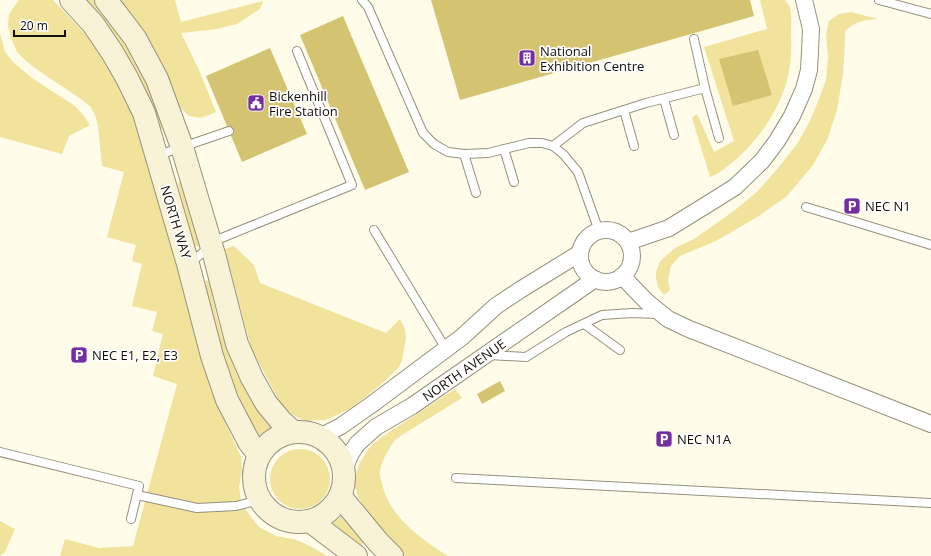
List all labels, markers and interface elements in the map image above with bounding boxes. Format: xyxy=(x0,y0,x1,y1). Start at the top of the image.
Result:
scale bar xyxy=(14,12,65,38)
text: 20 m xyxy=(20,17,48,34)
place label: National Exhibition Centre xyxy=(540,42,644,75)
building icon: National Exhibition Centre xyxy=(517,48,537,68)
place label: Bickenhill Fire Station xyxy=(269,87,338,120)
public building icon: Bickenhill Fire Station xyxy=(246,93,266,113)
street label: NORTH WAY xyxy=(156,183,196,261)
parking icon: NEC N1 xyxy=(842,196,862,216)
place label: NEC N1 xyxy=(865,197,911,215)
street label: NORTH AVENUE xyxy=(419,335,509,405)
parking icon: NEC E1, E2, E3 xyxy=(69,345,89,365)
place label: NEC E1, E2, E3 xyxy=(92,346,178,364)
parking icon: NEC N1A xyxy=(654,429,674,449)
place label: NEC N1A xyxy=(677,430,732,448)

